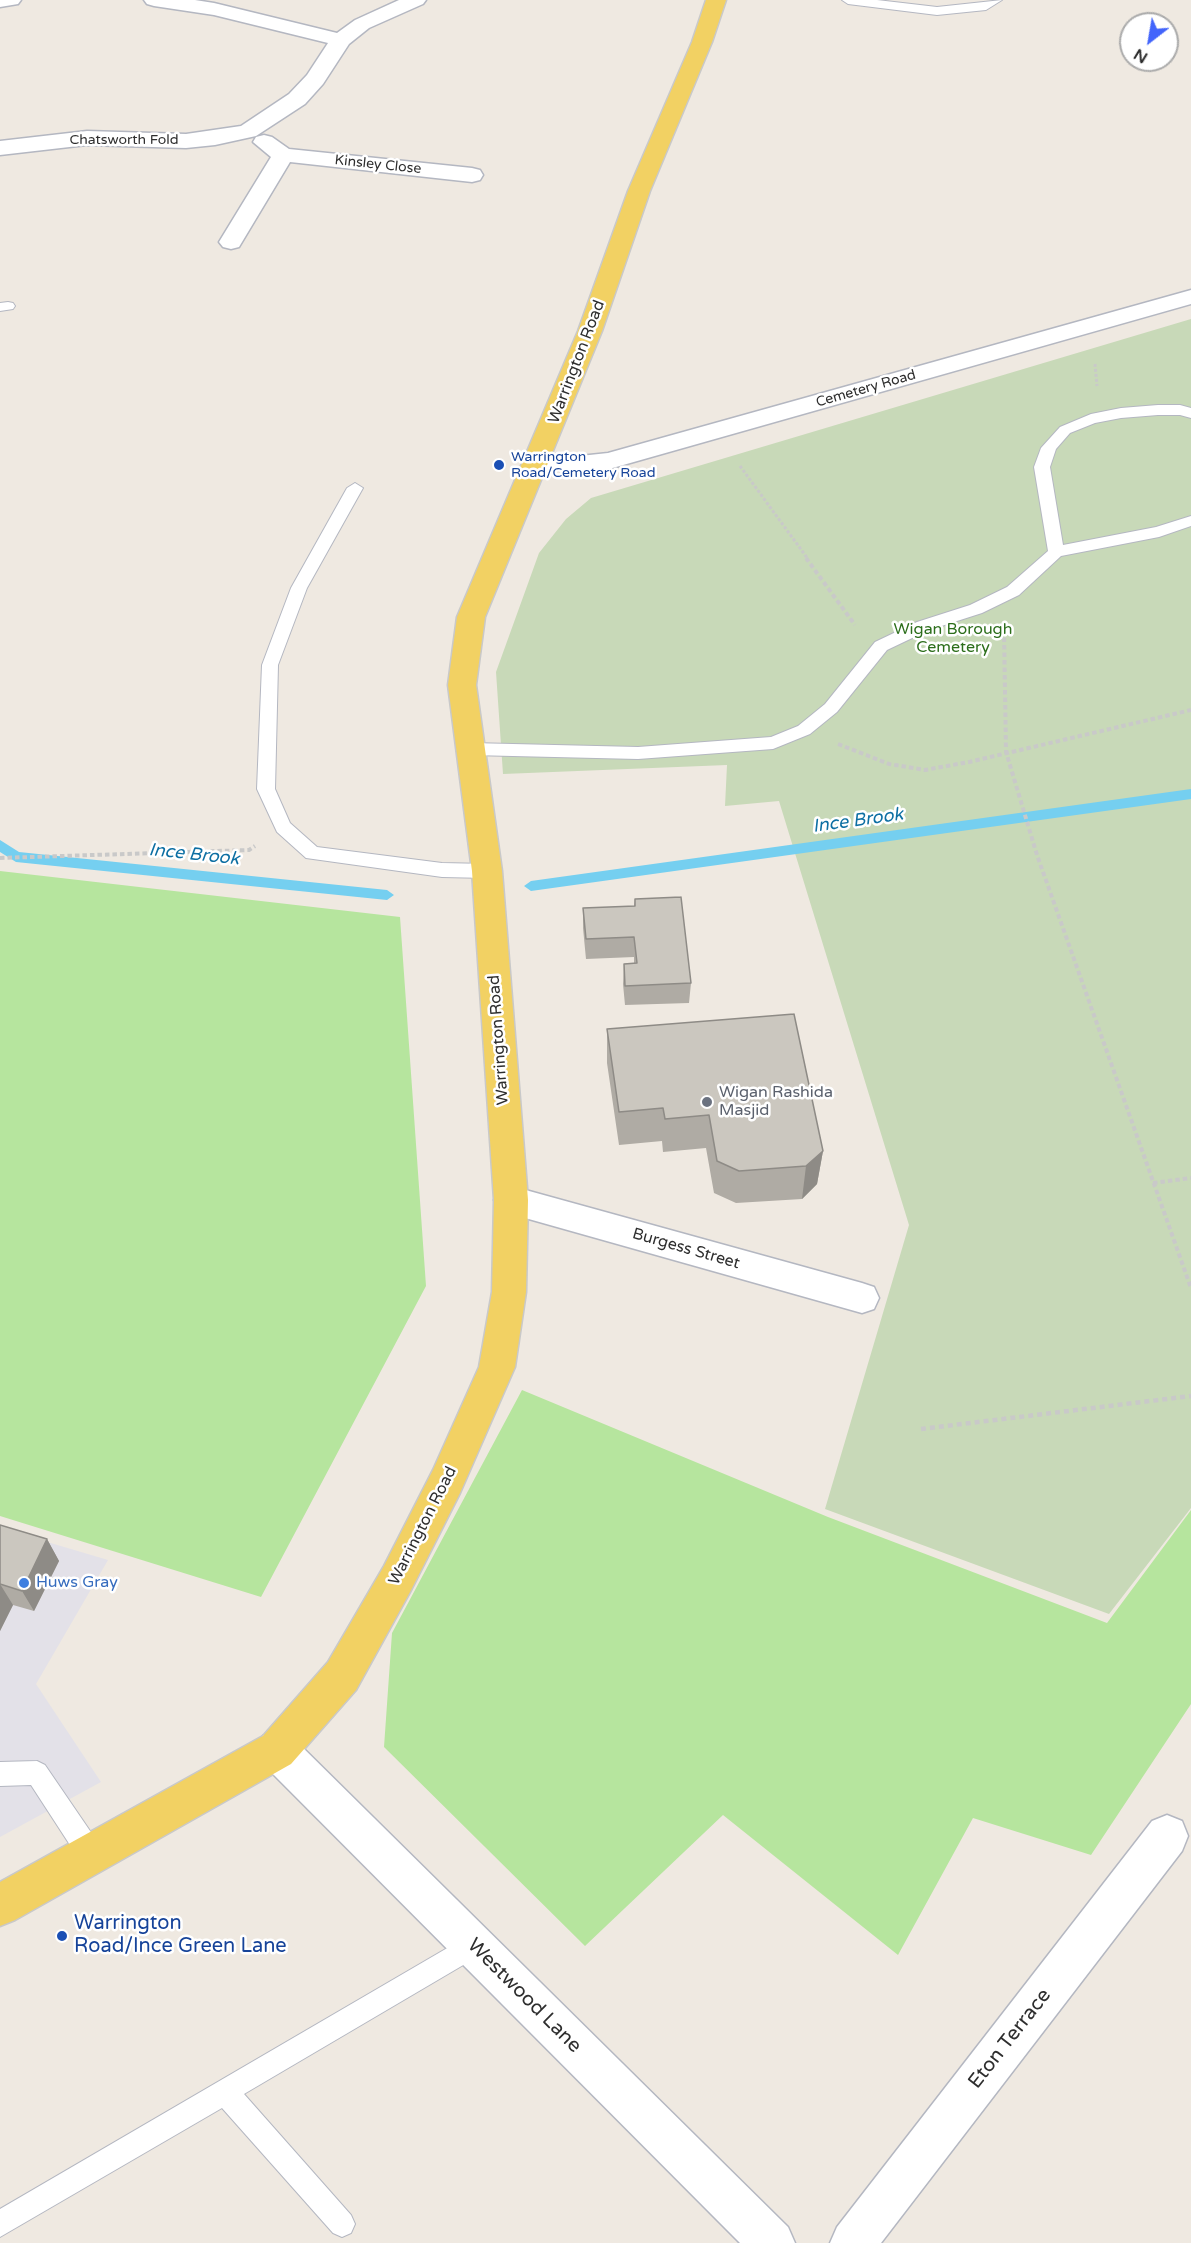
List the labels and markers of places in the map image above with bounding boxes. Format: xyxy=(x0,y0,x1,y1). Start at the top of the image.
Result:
place label: Warrington Road/Cemetery Road xyxy=(511,449,655,482)
marker: Warrington Road/Cemetery Road xyxy=(492,458,506,472)
place label: Wigan Rashida Masjid xyxy=(719,1083,833,1121)
marker: Wigan Rashida Masjid xyxy=(700,1095,714,1109)
place label: Huws Gray xyxy=(36,1573,118,1593)
marker: Huws Gray xyxy=(17,1576,31,1590)
place label: Warrington Road/Ince Green Lane xyxy=(74,1912,287,1959)
marker: Warrington Road/Ince Green Lane xyxy=(55,1929,69,1943)

